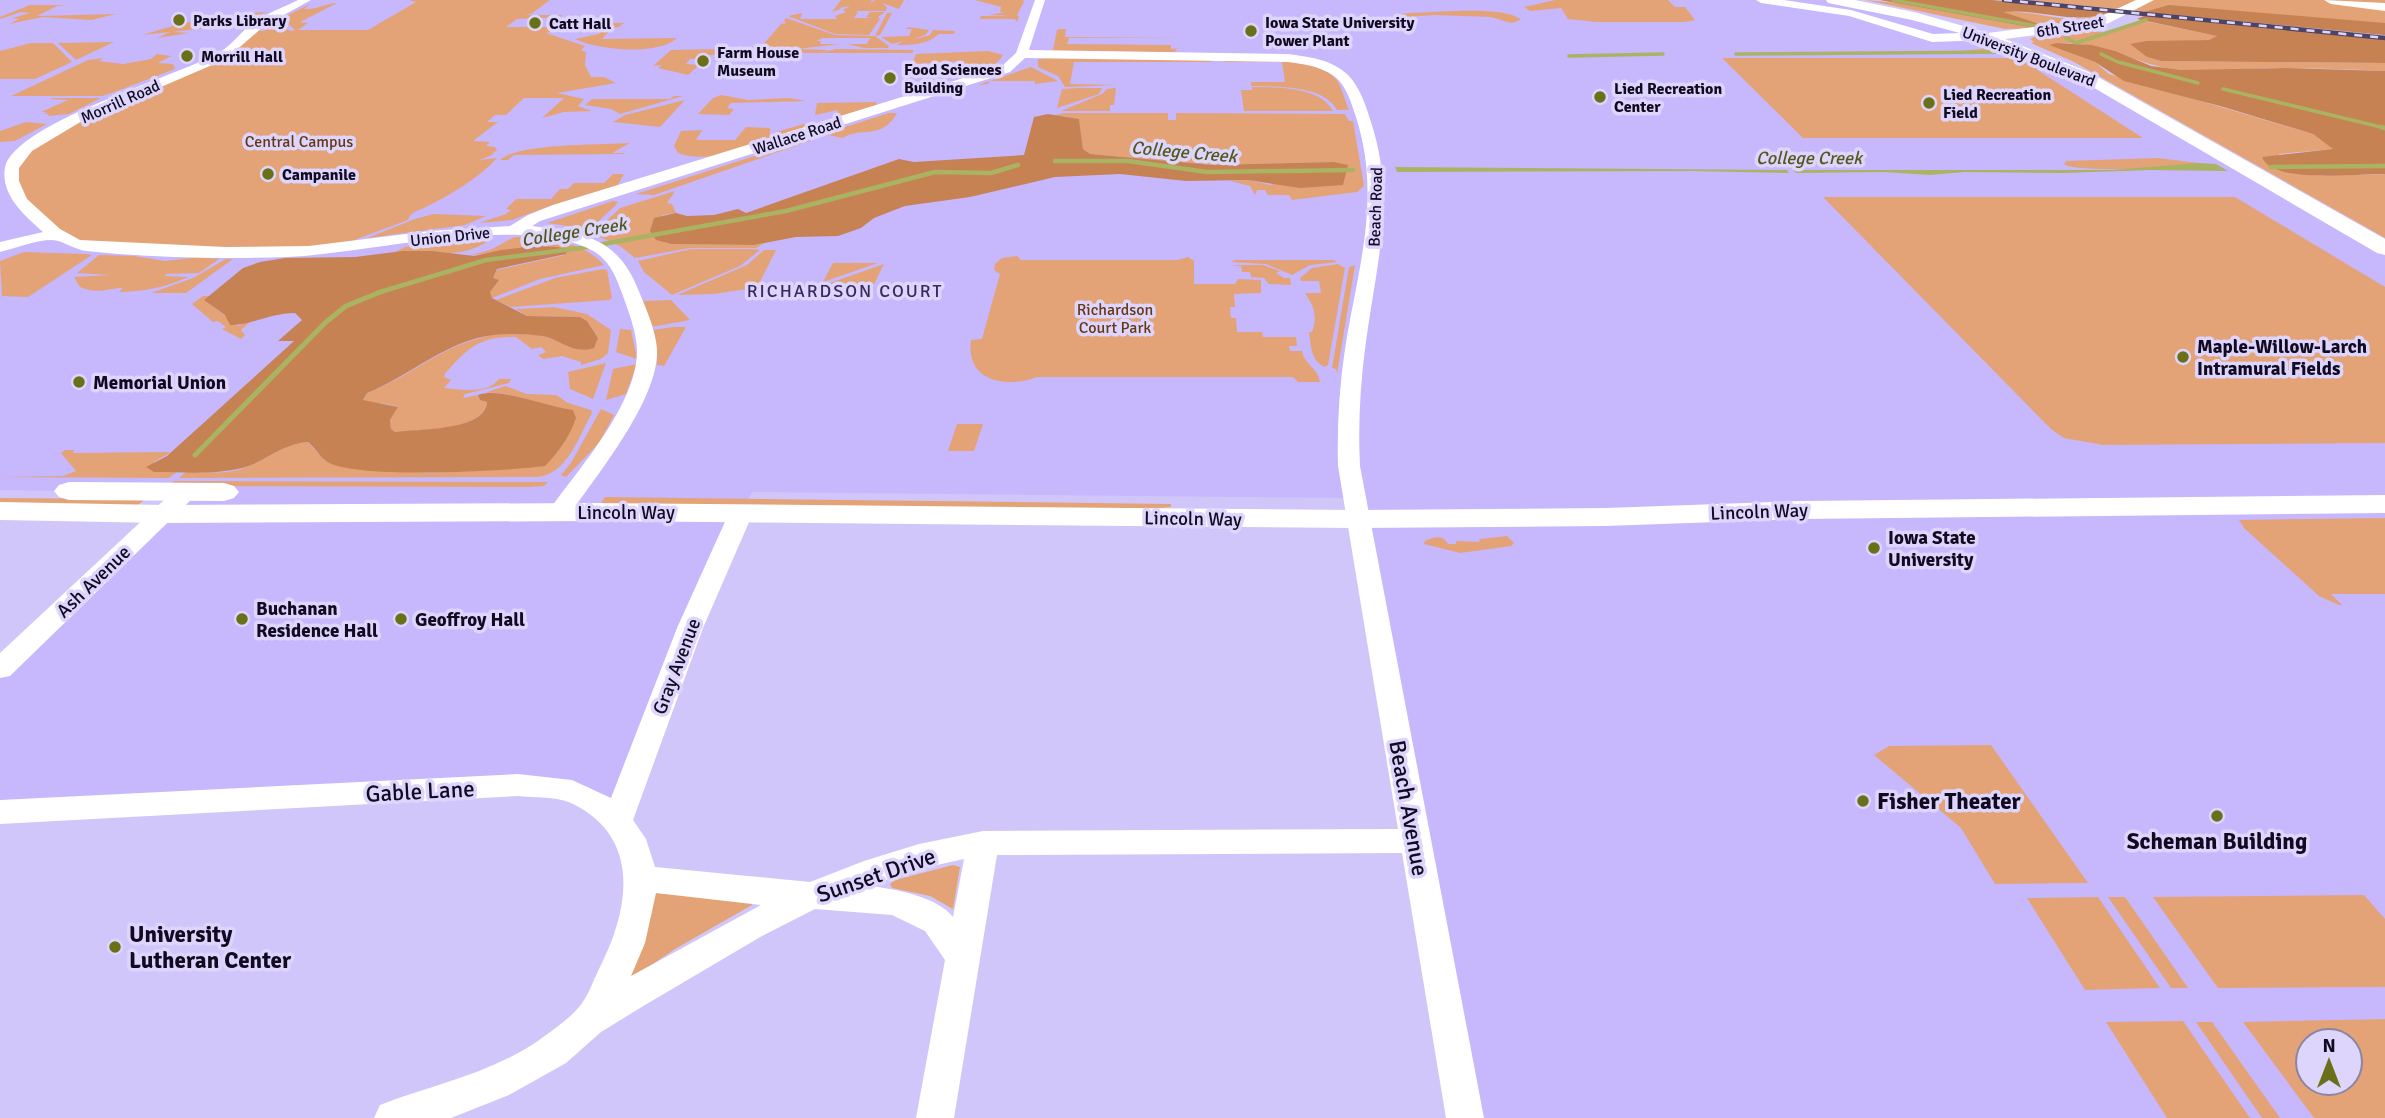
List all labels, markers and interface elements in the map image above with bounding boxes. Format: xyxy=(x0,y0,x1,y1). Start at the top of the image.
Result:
place label: Parks Library xyxy=(193,11,286,31)
marker: Parks Library xyxy=(171,12,187,28)
street label: 6th Street xyxy=(2035,12,2106,42)
place label: Iowa State University Power Plant xyxy=(1265,13,1414,51)
place label: Catt Hall xyxy=(549,14,611,34)
marker: Catt Hall xyxy=(527,15,543,31)
street label: University Boulevard xyxy=(1959,22,2098,92)
marker: Iowa State University Power Plant xyxy=(1243,23,1259,39)
place label: Farm House Museum xyxy=(717,43,799,81)
place label: Morrill Hall xyxy=(201,47,283,67)
marker: Morrill Hall xyxy=(179,48,195,64)
marker: Farm House Museum xyxy=(695,53,711,69)
place label: Food Sciences Building xyxy=(904,60,1002,98)
marker: Food Sciences Building xyxy=(882,70,898,86)
street label: Morrill Road xyxy=(78,76,163,128)
place label: Lied Recreation Center xyxy=(1614,79,1722,117)
place label: Lied Recreation Field xyxy=(1943,85,2051,123)
marker: Lied Recreation Center xyxy=(1592,89,1608,105)
marker: Lied Recreation Field xyxy=(1921,95,1937,111)
street label: Wallace Road xyxy=(751,112,844,160)
park label: Central Campus xyxy=(245,132,353,152)
water label: College Creek xyxy=(1130,136,1240,168)
water label: College Creek xyxy=(1756,147,1864,169)
place label: Campanile xyxy=(282,165,356,185)
marker: Campanile xyxy=(260,166,276,182)
street label: Beach Road xyxy=(1365,167,1387,247)
water label: College Creek xyxy=(520,213,630,251)
street label: Union Drive xyxy=(409,223,491,251)
district label: RICHARDSON COURT xyxy=(747,280,943,302)
park label: Richardson Court Park xyxy=(1077,300,1153,338)
place label: Maple-Willow-Larch Intramural Fields xyxy=(2197,335,2367,381)
marker: Maple-Willow-Larch Intramural Fields xyxy=(2175,349,2191,365)
place label: Memorial Union xyxy=(93,371,226,395)
marker: Memorial Union xyxy=(71,374,87,390)
street label: Lincoln Way xyxy=(1710,498,1808,526)
street label: Lincoln Way xyxy=(577,501,675,525)
street label: Lincoln Way xyxy=(1144,506,1242,532)
place label: Iowa State University xyxy=(1888,526,1976,572)
street label: Ash Avenue xyxy=(52,540,136,623)
marker: Iowa State University xyxy=(1866,540,1882,556)
place label: Buchanan Residence Hall xyxy=(256,597,378,643)
place label: Geoffroy Hall xyxy=(415,608,525,632)
marker: Buchanan Residence Hall xyxy=(234,611,250,627)
marker: Geoffroy Hall xyxy=(393,611,409,627)
street label: Gray Avenue xyxy=(648,615,706,718)
street label: Beach Avenue xyxy=(1382,738,1435,878)
street label: Gable Lane xyxy=(365,774,475,809)
place label: Fisher Theater xyxy=(1877,787,2022,816)
marker: Fisher Theater xyxy=(1855,793,1871,809)
marker: Scheman Building xyxy=(2209,808,2225,824)
place label: Scheman Building xyxy=(2127,827,2307,856)
street label: Sunset Drive xyxy=(813,842,940,909)
place label: University Lutheran Center xyxy=(129,920,292,975)
marker: University Lutheran Center xyxy=(107,939,123,955)
north arrow xyxy=(2294,1027,2364,1097)
text: N xyxy=(2322,1034,2336,1058)

